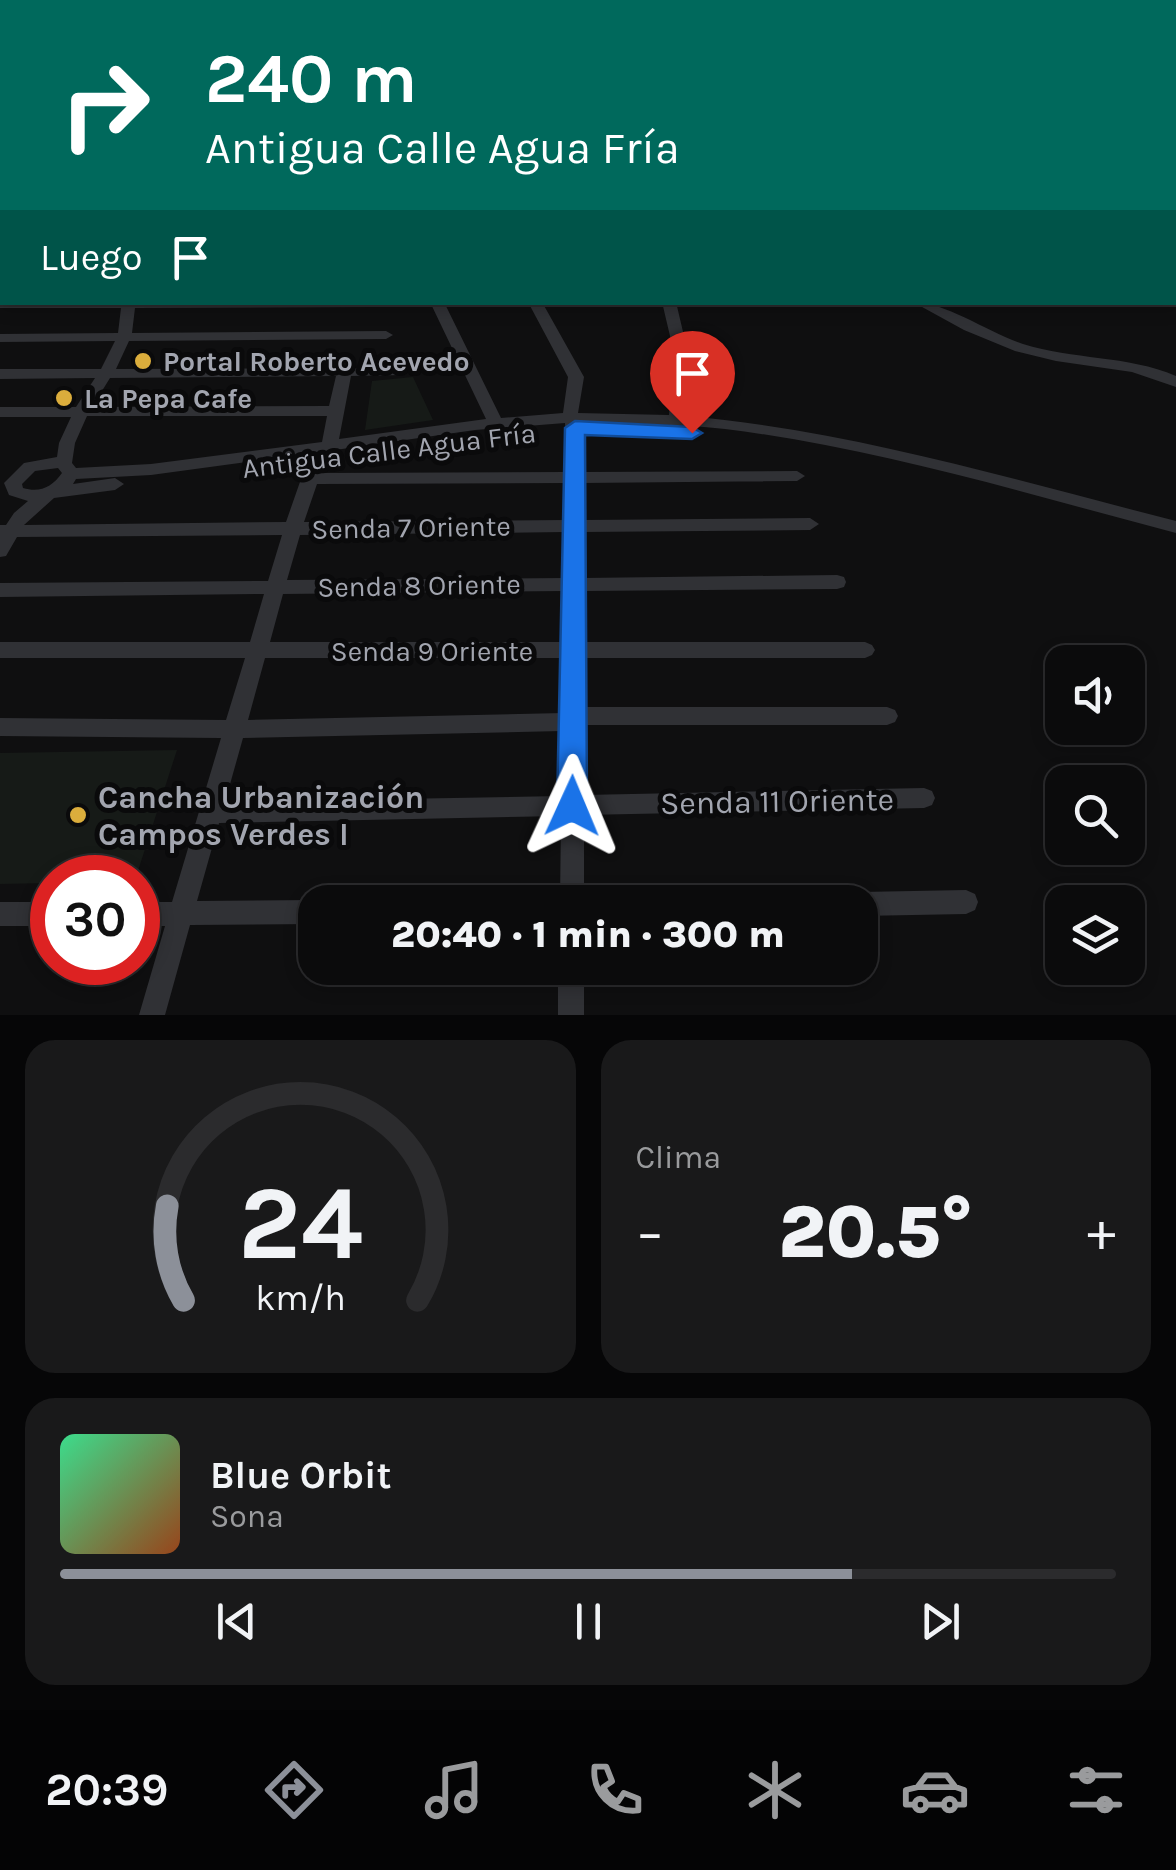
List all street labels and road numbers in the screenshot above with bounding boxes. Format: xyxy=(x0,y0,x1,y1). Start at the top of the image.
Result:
street label: Antigua Calle Agua Fría xyxy=(240,416,538,485)
street label: Senda 7 Oriente xyxy=(311,509,511,546)
street label: Senda 8 Oriente xyxy=(317,567,521,604)
street label: Senda 9 Oriente xyxy=(331,635,533,668)
street label: Senda 11 Oriente xyxy=(660,781,894,822)

